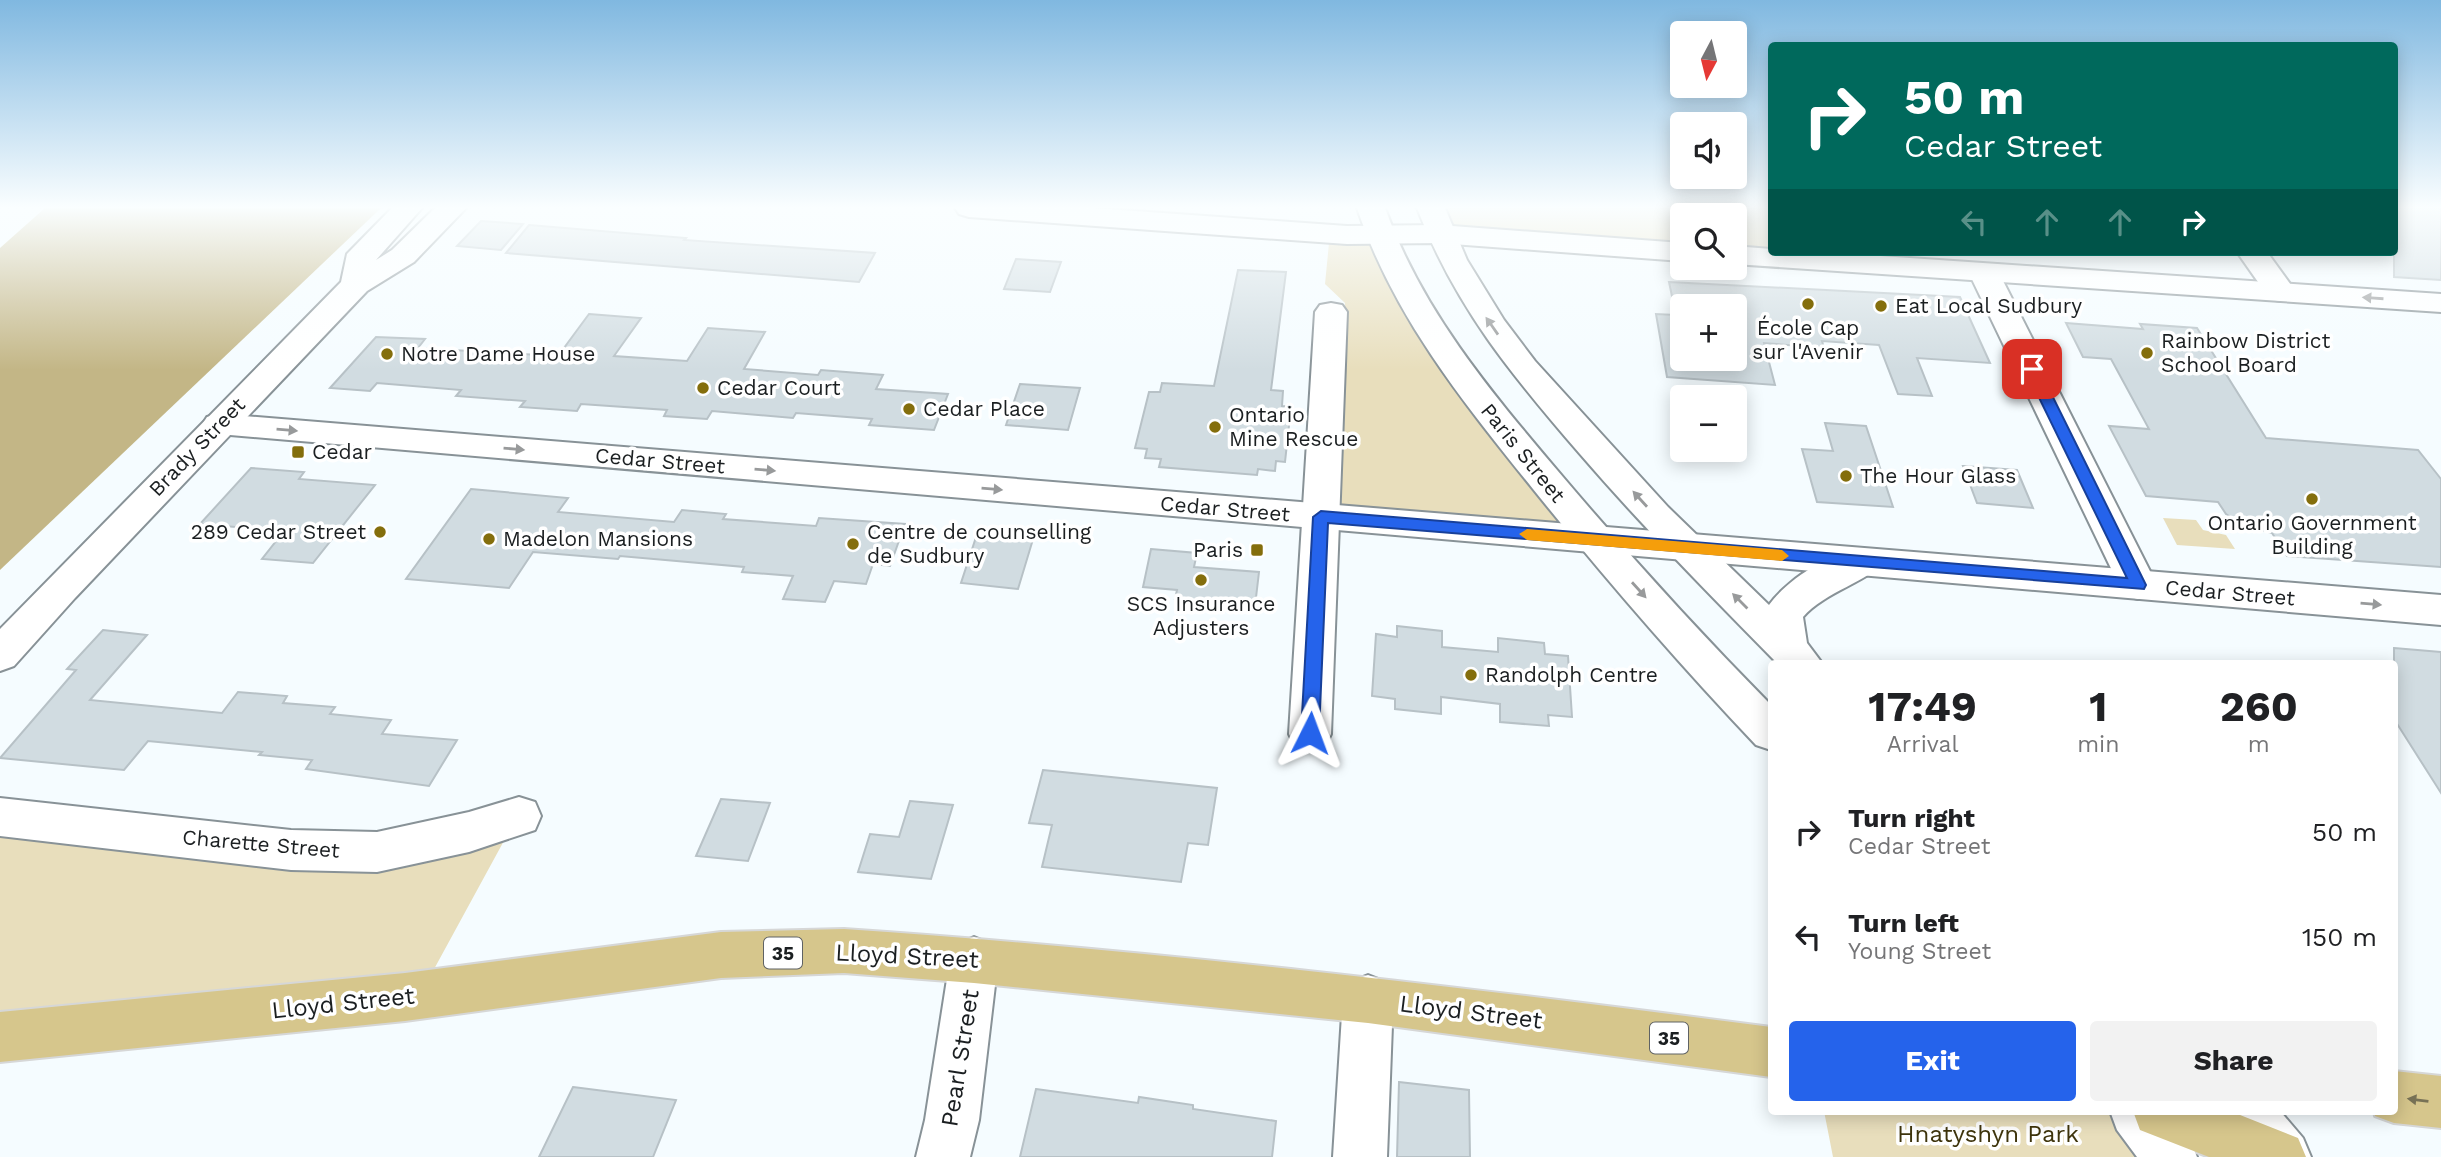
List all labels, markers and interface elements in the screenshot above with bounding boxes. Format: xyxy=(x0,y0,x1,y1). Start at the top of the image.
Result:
north arrow xyxy=(1670,21,1746,98)
map controls xyxy=(1670,21,1747,462)
text: 50 m xyxy=(1904,68,2024,126)
icon: right xyxy=(1789,70,1880,161)
button: sound xyxy=(1670,112,1747,189)
text: Cedar Street xyxy=(1904,127,2102,165)
button: search xyxy=(1670,203,1747,280)
icon: left xyxy=(1955,203,1993,241)
icon: ahead xyxy=(2028,203,2066,241)
icon: ahead xyxy=(2101,203,2139,241)
icon: right xyxy=(2174,203,2212,241)
place label: Eat Local Sudbury xyxy=(1895,293,2082,318)
one-way arrow xyxy=(2362,293,2384,304)
button: + xyxy=(1670,294,1747,371)
marker: École Cap sur l'Avenir xyxy=(1800,296,1816,312)
marker: Eat Local Sudbury xyxy=(1873,298,1889,314)
place label: École Cap sur l'Avenir xyxy=(1752,315,1864,364)
one-way arrow xyxy=(1485,317,1499,335)
place label: Rainbow District School Board xyxy=(2161,328,2331,377)
pin xyxy=(2002,339,2062,399)
place label: Notre Dame House xyxy=(401,341,595,366)
marker: Rainbow District School Board xyxy=(2139,345,2155,361)
marker: Notre Dame House xyxy=(379,346,395,362)
icon: arrive xyxy=(2013,350,2051,388)
place label: Cedar Court xyxy=(717,375,841,400)
marker: Cedar Court xyxy=(695,380,711,396)
button: − xyxy=(1670,385,1747,462)
street label: Brady Street xyxy=(143,392,250,501)
place label: Cedar Place xyxy=(923,396,1045,421)
street label: Paris Street xyxy=(1476,398,1571,507)
marker: Cedar Place xyxy=(901,401,917,417)
place label: Ontario Mine Rescue xyxy=(1229,402,1358,451)
marker: Ontario Mine Rescue xyxy=(1207,419,1223,435)
one-way arrow xyxy=(276,425,298,436)
place label: Cedar xyxy=(312,439,373,464)
street label: Cedar Street xyxy=(594,442,726,479)
marker: Cedar xyxy=(290,444,306,460)
one-way arrow xyxy=(503,444,525,455)
place label: The Hour Glass xyxy=(1860,463,2016,488)
one-way arrow xyxy=(754,465,776,476)
marker: The Hour Glass xyxy=(1838,468,1854,484)
one-way arrow xyxy=(981,484,1003,495)
street label: Cedar Street xyxy=(1159,490,1291,527)
one-way arrow xyxy=(1632,491,1648,508)
marker: Ontario Government Building xyxy=(2304,491,2320,507)
place label: Ontario Government Building xyxy=(2207,510,2417,559)
place label: 289 Cedar Street xyxy=(191,519,366,544)
place label: Centre de counselling de Sudbury xyxy=(867,519,1092,568)
marker: 289 Cedar Street xyxy=(372,524,388,540)
place label: Madelon Mansions xyxy=(503,526,693,551)
marker: Madelon Mansions xyxy=(481,531,497,547)
marker: Centre de counselling de Sudbury xyxy=(845,536,861,552)
place label: Paris xyxy=(1193,537,1243,562)
marker: Paris xyxy=(1249,542,1265,558)
marker: SCS Insurance Adjusters xyxy=(1193,572,1209,588)
street label: Cedar Street xyxy=(2164,574,2296,611)
one-way arrow xyxy=(1631,581,1647,599)
place label: SCS Insurance Adjusters xyxy=(1127,591,1275,640)
one-way arrow xyxy=(1731,592,1748,609)
one-way arrow xyxy=(2360,599,2382,610)
place label: Randolph Centre xyxy=(1485,662,1658,687)
marker: Randolph Centre xyxy=(1463,667,1479,683)
text: 17:49 xyxy=(1868,682,1977,731)
text: 1 xyxy=(2089,682,2107,731)
text: 260 xyxy=(2220,682,2298,731)
position arrow xyxy=(1273,696,1347,770)
text: Arrival xyxy=(1887,731,1958,758)
text: min xyxy=(2077,731,2119,758)
text: m xyxy=(2248,731,2270,758)
text: Turn right xyxy=(1848,803,1975,833)
icon: right xyxy=(1789,813,1827,851)
text: 50 m xyxy=(2312,817,2377,847)
street label: Charette Street xyxy=(181,824,341,863)
text: Cedar Street xyxy=(1848,833,1990,860)
text: Turn left xyxy=(1848,908,1959,938)
icon: left xyxy=(1789,918,1827,956)
text: 150 m xyxy=(2302,922,2377,952)
road number: 35 xyxy=(764,937,802,968)
street label: Lloyd Street xyxy=(835,938,979,974)
text: Young Street xyxy=(1848,938,1991,965)
street label: Lloyd Street xyxy=(270,982,416,1024)
street label: Pearl Street xyxy=(935,987,985,1129)
street label: Lloyd Street xyxy=(1398,989,1544,1035)
button: Exit xyxy=(1789,1021,2076,1101)
button: Share xyxy=(2090,1021,2377,1101)
road number: 35 xyxy=(1650,1022,1688,1054)
one-way arrow xyxy=(2406,1094,2428,1105)
park label: Hnatyshyn Park xyxy=(1897,1120,2079,1148)

